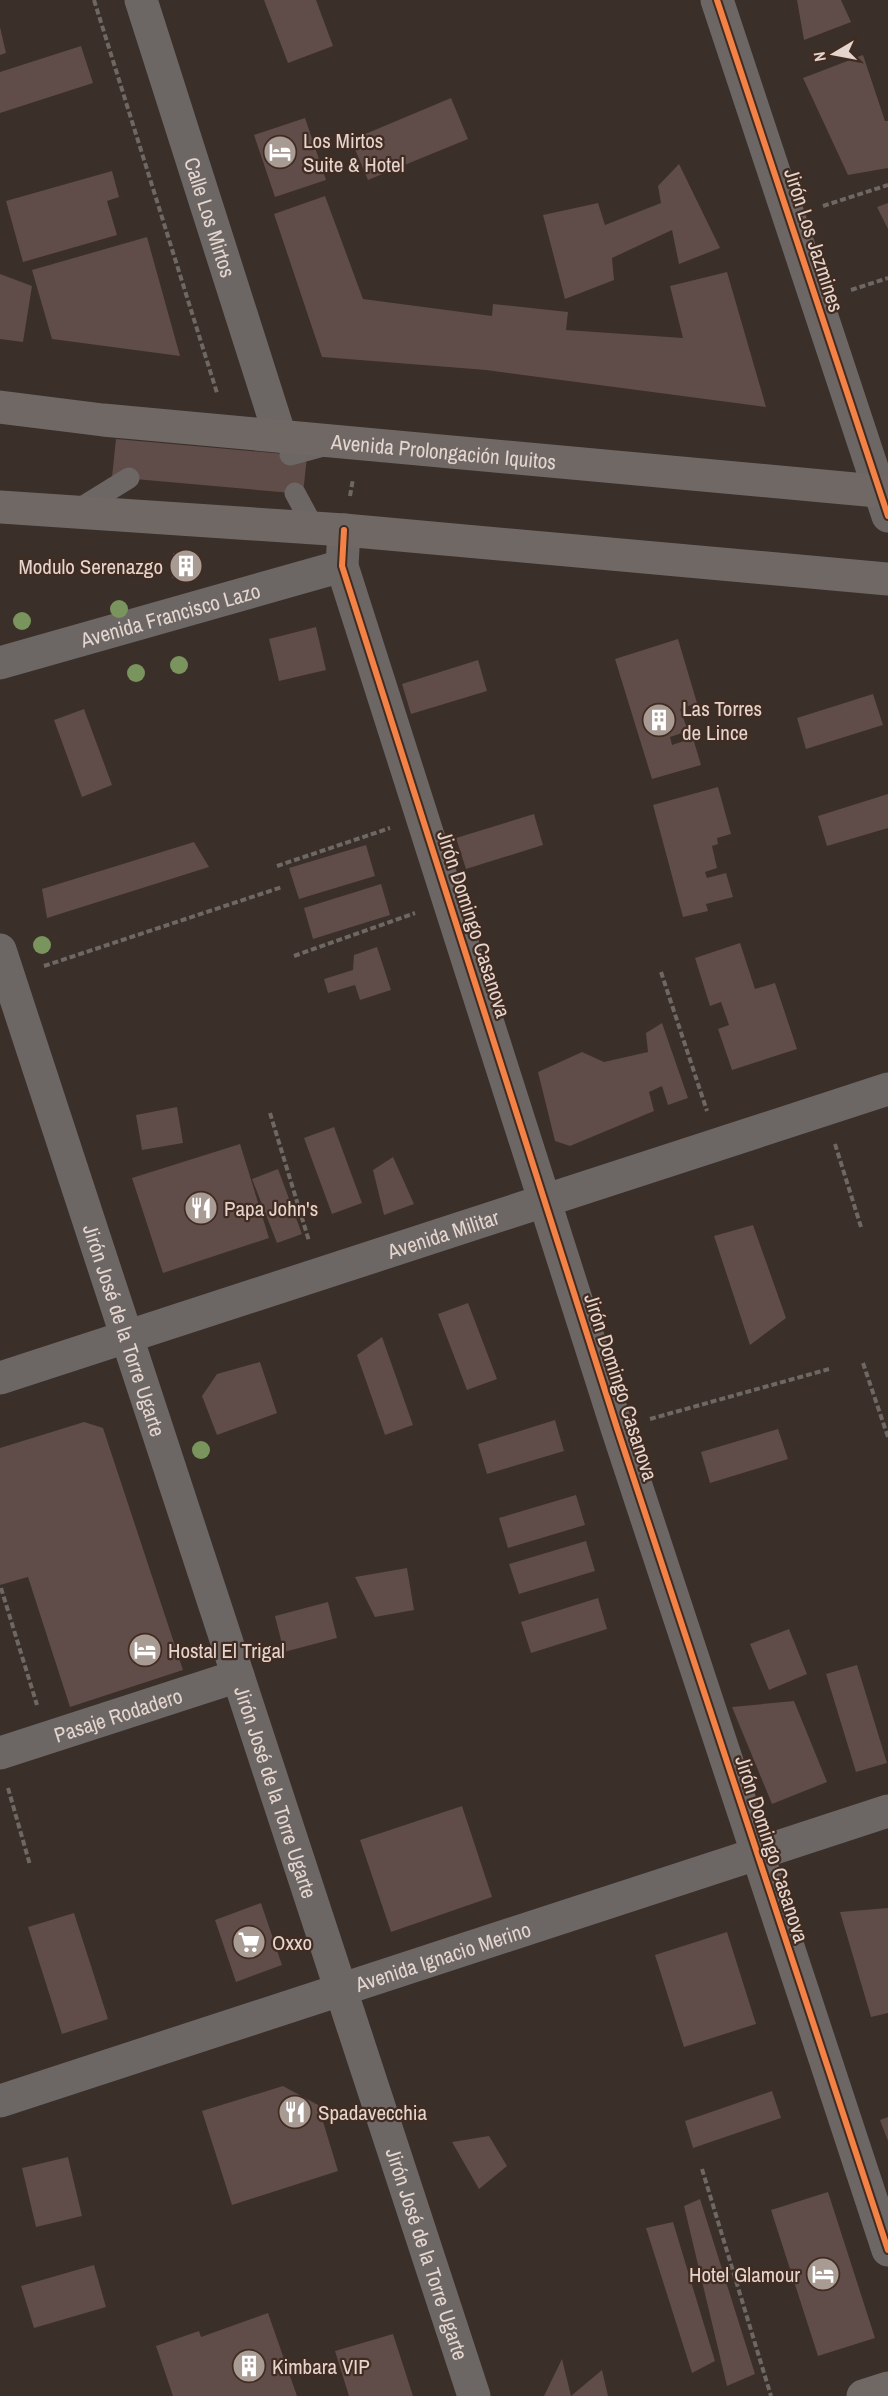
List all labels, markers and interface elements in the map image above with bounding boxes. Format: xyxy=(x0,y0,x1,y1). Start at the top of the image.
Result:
north arrow xyxy=(804,24,864,84)
text: N xyxy=(808,50,831,63)
place label: Los Mirtos Suite & Hotel xyxy=(303,126,404,179)
hotel icon: Los Mirtos Suite & Hotel xyxy=(262,134,298,170)
street label: Calle Los Mirtos xyxy=(178,154,243,281)
street label: Jirón Los Jazmines xyxy=(777,165,851,315)
street label: Avenida Prolongación Iquitos xyxy=(329,426,558,476)
building icon: Modulo Serenazgo xyxy=(168,548,204,584)
place label: Modulo Serenazgo xyxy=(18,552,163,581)
street label: Avenida Francisco Lazo xyxy=(76,575,264,654)
place label: Las Torres de Lince xyxy=(682,694,762,747)
building icon: Las Torres de Lince xyxy=(641,702,677,738)
street label: Jirón Domingo Casanova xyxy=(430,827,518,1022)
restaurant icon: Papa John's xyxy=(183,1190,219,1226)
place label: Papa John's xyxy=(224,1194,318,1223)
street label: Avenida Militar xyxy=(383,1202,503,1266)
street label: Jirón José de la Torre Ugarte xyxy=(76,1220,173,1440)
street label: Jirón Domingo Casanova xyxy=(577,1290,665,1485)
hotel icon: Hostal El Trigal xyxy=(127,1632,163,1668)
place label: Hostal El Trigal xyxy=(168,1636,285,1665)
street label: Pasaje Rodadero xyxy=(50,1681,186,1749)
street label: Jirón José de la Torre Ugarte xyxy=(228,1682,324,1902)
street label: Jirón Domingo Casanova xyxy=(728,1752,816,1947)
street label: Avenida Ignacio Merino xyxy=(351,1914,534,1999)
supermarket icon: Oxxo xyxy=(231,1924,267,1960)
place label: Oxxo xyxy=(272,1928,312,1957)
restaurant icon: Spadavecchia xyxy=(277,2094,313,2130)
place label: Spadavecchia xyxy=(318,2098,428,2127)
street label: Jirón José de la Torre Ugarte xyxy=(379,2144,476,2364)
hotel icon: Hotel Glamour xyxy=(805,2256,841,2292)
place label: Hotel Glamour xyxy=(689,2260,800,2289)
building icon: Kimbara VIP xyxy=(231,2348,267,2384)
place label: Kimbara VIP xyxy=(272,2352,370,2381)

